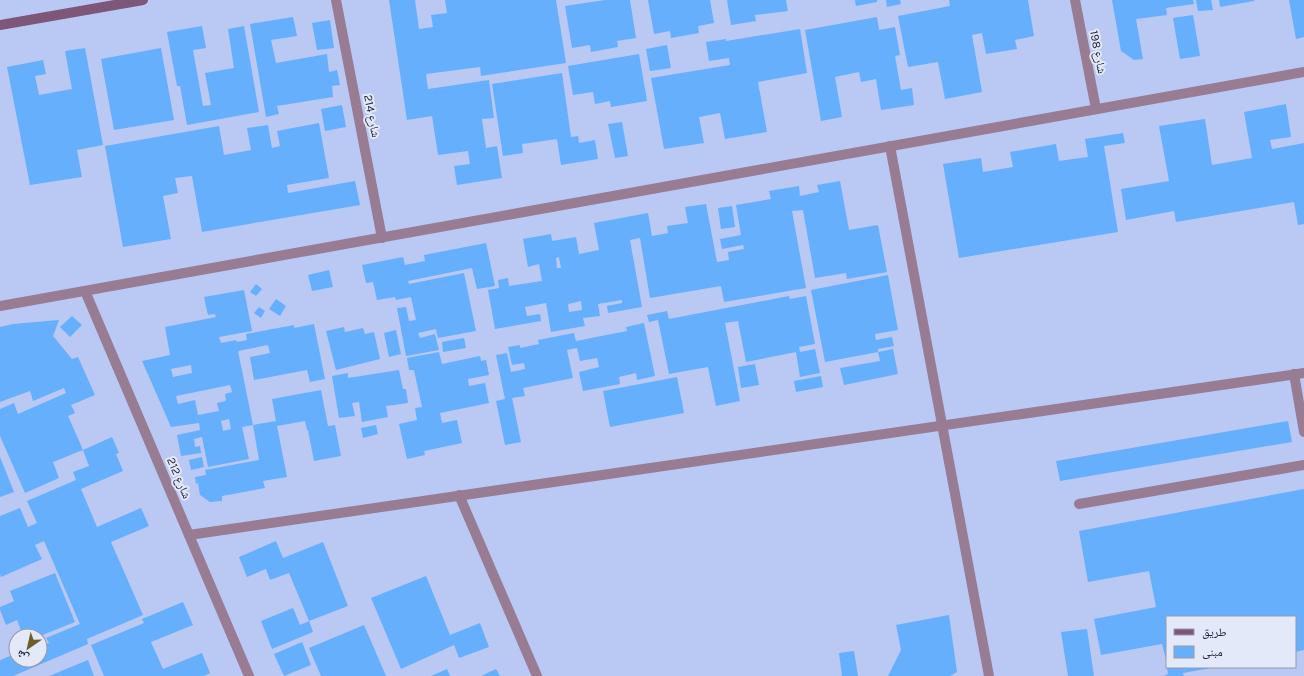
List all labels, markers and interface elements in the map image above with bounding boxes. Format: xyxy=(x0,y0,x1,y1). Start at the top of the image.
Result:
street label: شارع 198 xyxy=(1086,29,1109,75)
street label: 214 شارع xyxy=(360,93,383,139)
street label: 212 شارع xyxy=(163,455,194,501)
legend xyxy=(1166,616,1296,668)
text: طريق xyxy=(1202,625,1227,639)
north arrow xyxy=(8,628,48,668)
text: مبنى xyxy=(1202,645,1223,659)
text: ش xyxy=(14,646,32,665)

